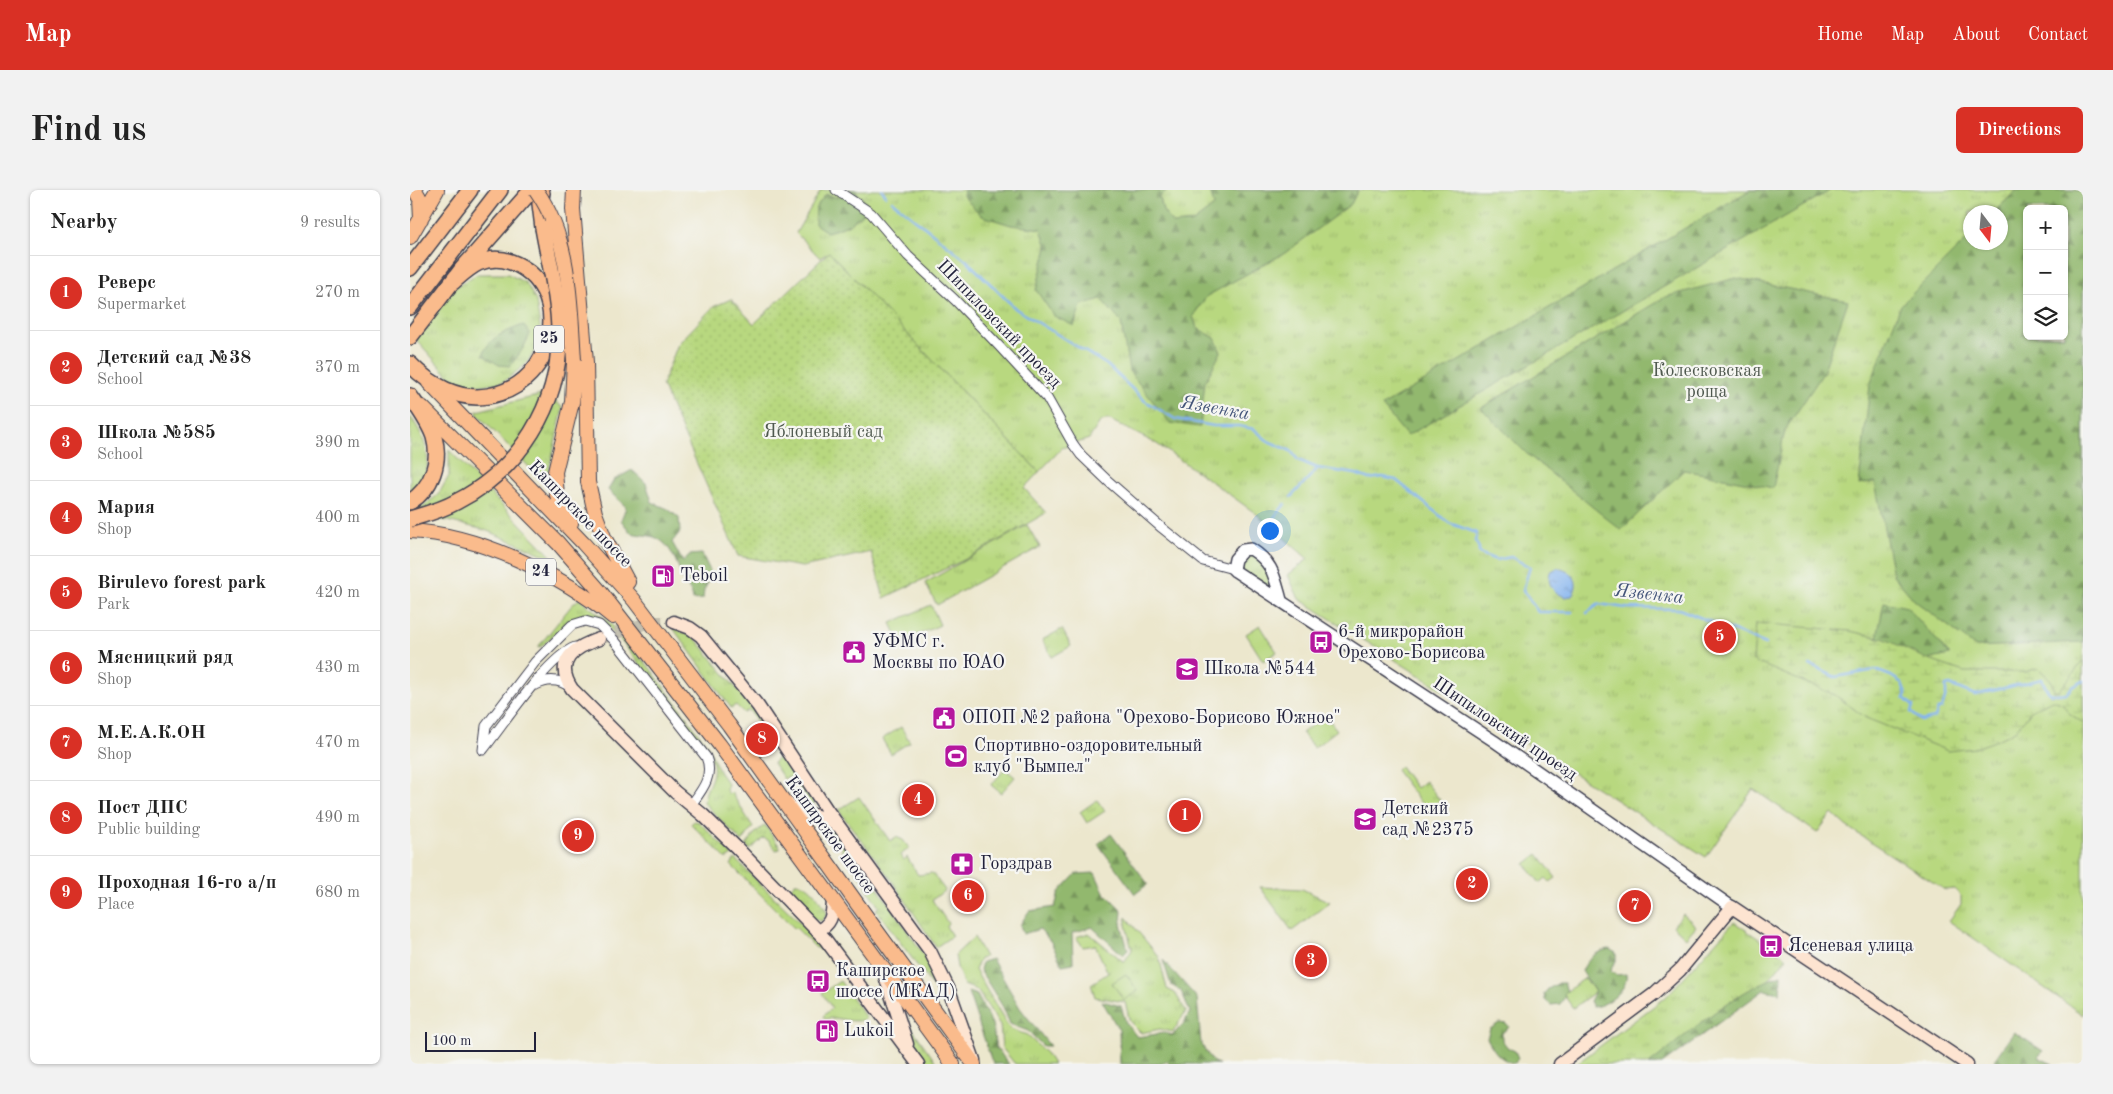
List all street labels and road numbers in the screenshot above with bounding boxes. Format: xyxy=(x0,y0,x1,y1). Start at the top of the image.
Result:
street label: Шипиловский проезд xyxy=(933,257,1065,392)
road number: 25 xyxy=(534,326,564,352)
street label: Каширское шоссе xyxy=(525,457,635,571)
road number: 24 xyxy=(526,558,556,586)
street label: Шипиловский проезд xyxy=(1429,674,1581,784)
street label: Каширское шоссе xyxy=(781,773,879,897)

